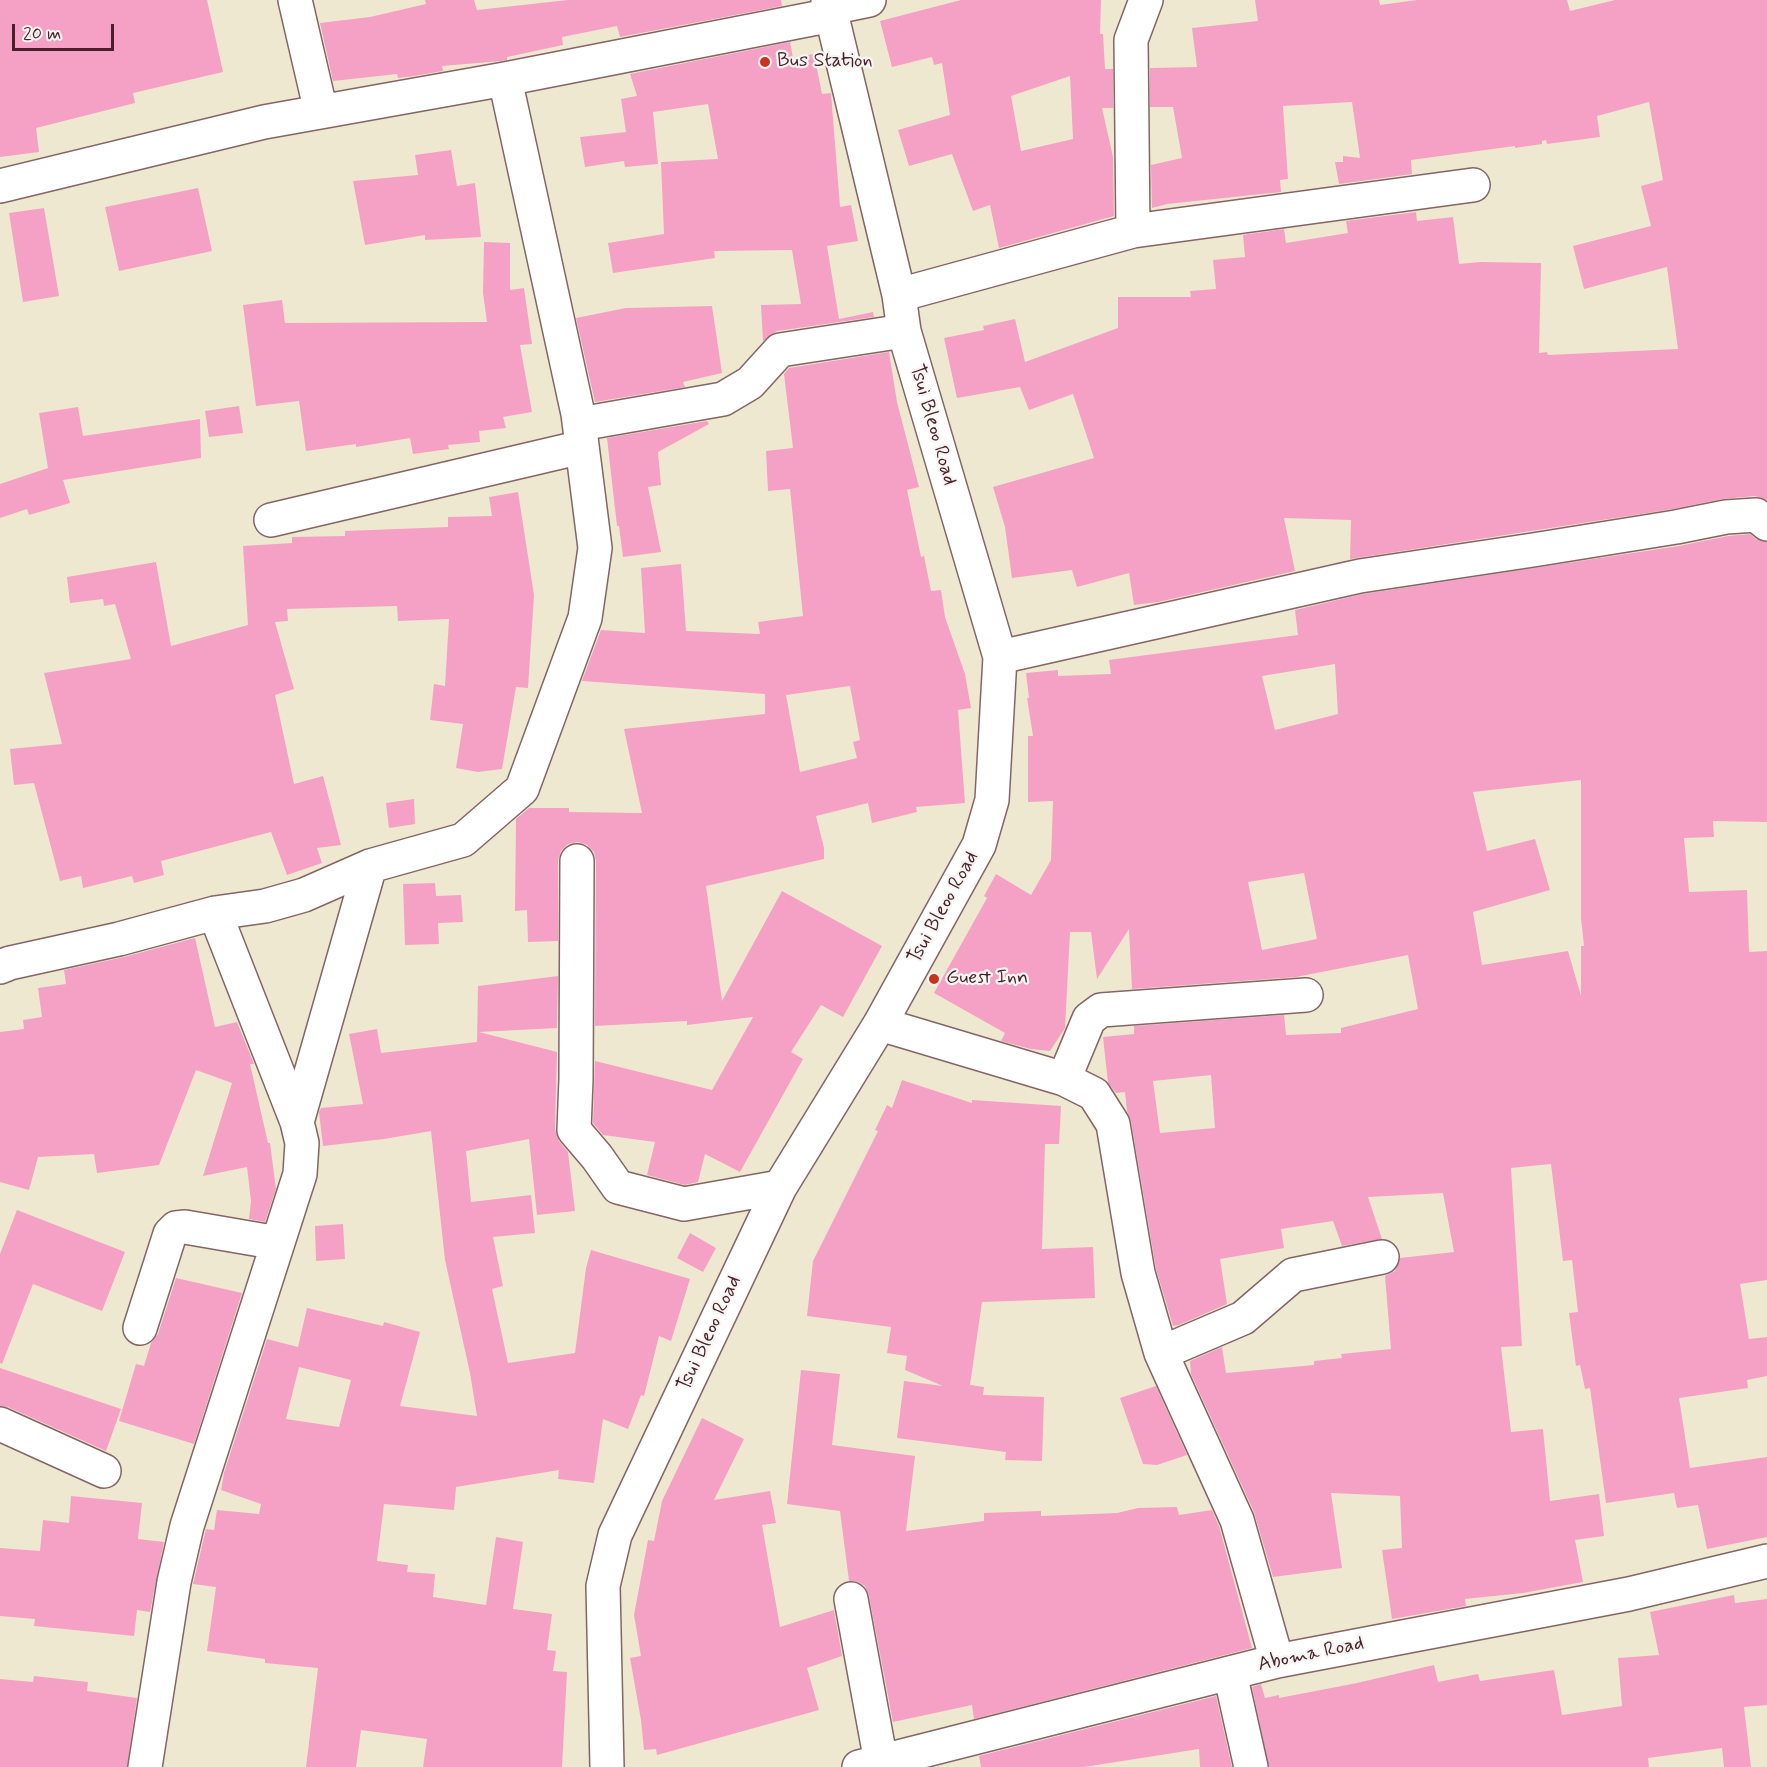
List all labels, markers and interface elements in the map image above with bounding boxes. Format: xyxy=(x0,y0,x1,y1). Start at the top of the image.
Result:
scale bar xyxy=(15,12,117,50)
text: 20 m xyxy=(23,22,61,46)
place label: Bus Station xyxy=(777,50,873,74)
marker: Bus Station xyxy=(758,55,772,69)
street label: Tsui Bleoo Road xyxy=(903,362,961,488)
street label: Tsui Bleoo Road xyxy=(903,848,985,968)
place label: Guest Inn xyxy=(946,967,1028,991)
marker: Guest Inn xyxy=(927,972,941,986)
street label: Tsui Bleoo Road xyxy=(673,1272,747,1396)
street label: Aboma Road xyxy=(1256,1632,1366,1678)

